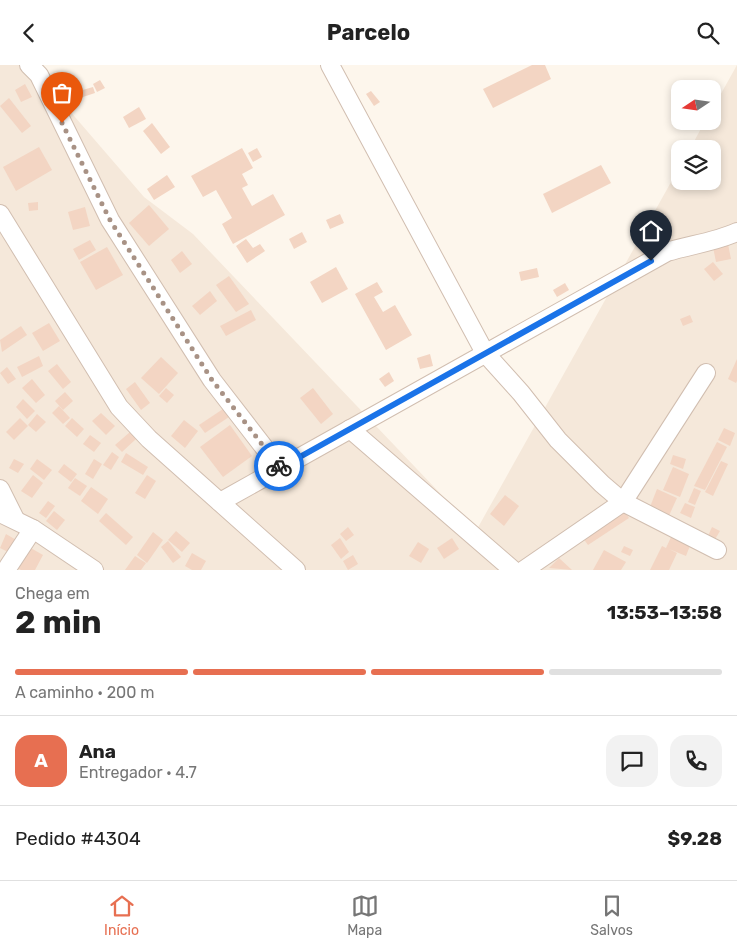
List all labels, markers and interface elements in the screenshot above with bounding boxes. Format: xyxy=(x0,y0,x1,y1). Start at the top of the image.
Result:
icon: back xyxy=(15,19,43,47)
text: Parcelo xyxy=(327,19,410,46)
icon: search xyxy=(694,19,722,47)
pin xyxy=(41,72,83,123)
icon: bag xyxy=(48,79,76,107)
north arrow xyxy=(671,80,721,130)
map controls xyxy=(671,80,721,190)
button: layers xyxy=(671,140,721,190)
pin xyxy=(630,210,672,261)
icon: home xyxy=(637,217,665,245)
courier xyxy=(254,441,304,491)
icon: bike xyxy=(265,452,293,480)
text: Chega em xyxy=(15,584,90,603)
text: 13:53–13:58 xyxy=(607,601,722,624)
text: 2 min xyxy=(15,603,102,641)
text: A caminho · 200 m xyxy=(15,683,155,702)
button: chat xyxy=(606,735,658,787)
button: phone xyxy=(670,735,722,787)
text: Ana xyxy=(79,740,116,763)
text: A xyxy=(34,749,48,772)
text: Entregador · 4.7 xyxy=(79,763,197,782)
text: Pedido #4304 xyxy=(15,827,141,850)
text: $9.28 xyxy=(667,827,722,850)
tab: Início xyxy=(104,892,139,939)
tab: Mapa xyxy=(347,892,382,939)
tab: Salvos xyxy=(590,892,633,939)

